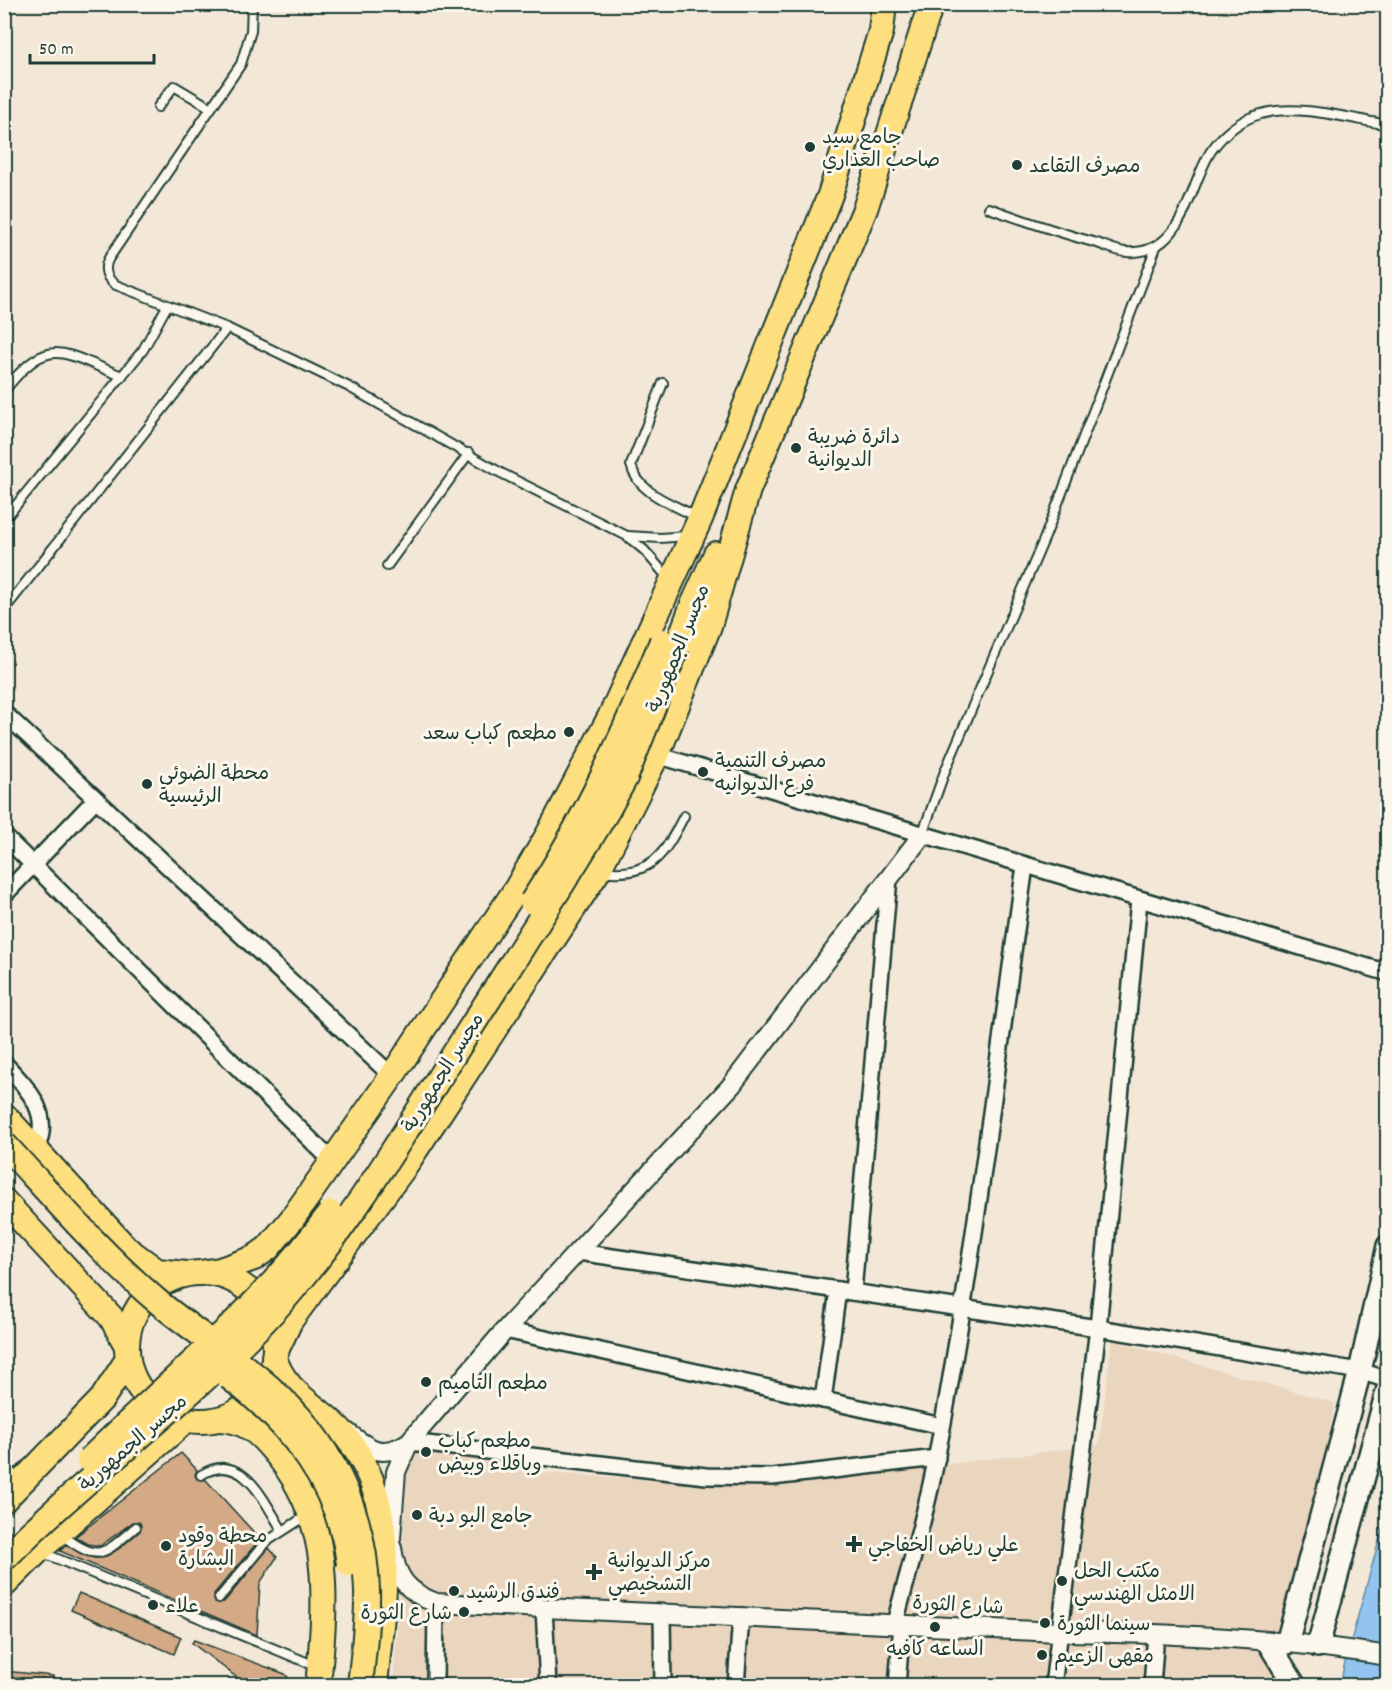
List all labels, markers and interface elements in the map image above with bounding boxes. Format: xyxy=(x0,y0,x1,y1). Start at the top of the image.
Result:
scale bar xyxy=(30,27,154,65)
text: 50 m xyxy=(39,38,74,63)
place label: جامع سيد صاحب العذاري xyxy=(822,125,940,176)
marker: جامع سيد صاحب العذاري xyxy=(803,140,817,154)
place label: مصرف التقاعد xyxy=(1029,154,1140,182)
marker: مصرف التقاعد xyxy=(1010,158,1024,172)
place label: دائرة ضريبة الديوانية xyxy=(808,425,900,476)
marker: دائرة ضريبة الديوانية xyxy=(789,441,803,455)
street label: مجسر الجمهورية xyxy=(641,581,718,718)
place label: مطعم كباب سعد xyxy=(423,721,557,749)
marker: مطعم كباب سعد xyxy=(562,725,576,739)
place label: مصرف التنمية فرع الديوانيه xyxy=(715,749,826,800)
place label: محطة الضوئي الرئيسية xyxy=(159,761,269,812)
marker: مصرف التنمية فرع الديوانيه xyxy=(696,765,710,779)
marker: محطة الضوئي الرئيسية xyxy=(140,777,154,791)
street label: مجسر الجمهورية xyxy=(397,1008,493,1139)
place label: مطعم التاميم xyxy=(438,1371,548,1399)
marker: مطعم التاميم xyxy=(419,1375,433,1389)
street label: مجسر الجمهورية xyxy=(73,1389,195,1500)
place label: مطعم كباب وباقلاء وبيض xyxy=(438,1429,542,1480)
marker: مطعم كباب وباقلاء وبيض xyxy=(419,1445,433,1459)
place label: جامع البو دبة xyxy=(429,1504,533,1532)
marker: جامع البو دبة xyxy=(410,1508,424,1522)
place label: محطة وقود البشارة xyxy=(178,1524,267,1575)
place label: علي رياض الخفاجي xyxy=(868,1533,1018,1562)
marker: علي رياض الخفاجي xyxy=(845,1535,863,1553)
marker: محطة وقود البشارة xyxy=(159,1539,173,1553)
place label: مركز الديوانية التشخيصي xyxy=(608,1549,711,1601)
place label: مكتب الحل الامثل الهندسي xyxy=(1074,1559,1195,1611)
marker: مركز الديوانية التشخيصي xyxy=(585,1563,603,1581)
marker: مكتب الحل الامثل الهندسي xyxy=(1055,1574,1069,1588)
place label: فندق الرشيد xyxy=(466,1580,560,1608)
marker: فندق الرشيد xyxy=(447,1584,461,1598)
street label: شارع الثورة xyxy=(911,1591,1004,1623)
place label: علاء xyxy=(165,1594,199,1622)
marker: علاء xyxy=(146,1598,160,1612)
place label: شارع الثورة xyxy=(361,1601,452,1629)
marker: شارع الثورة xyxy=(457,1605,471,1619)
place label: سينما الثورة xyxy=(1057,1612,1151,1640)
marker: سينما الثورة xyxy=(1038,1616,1052,1630)
marker: الساعه كافيه xyxy=(928,1620,942,1634)
place label: الساعه كافيه xyxy=(886,1637,984,1665)
place label: مقهى الزعيم xyxy=(1054,1644,1154,1672)
marker: مقهى الزعيم xyxy=(1035,1648,1049,1662)

